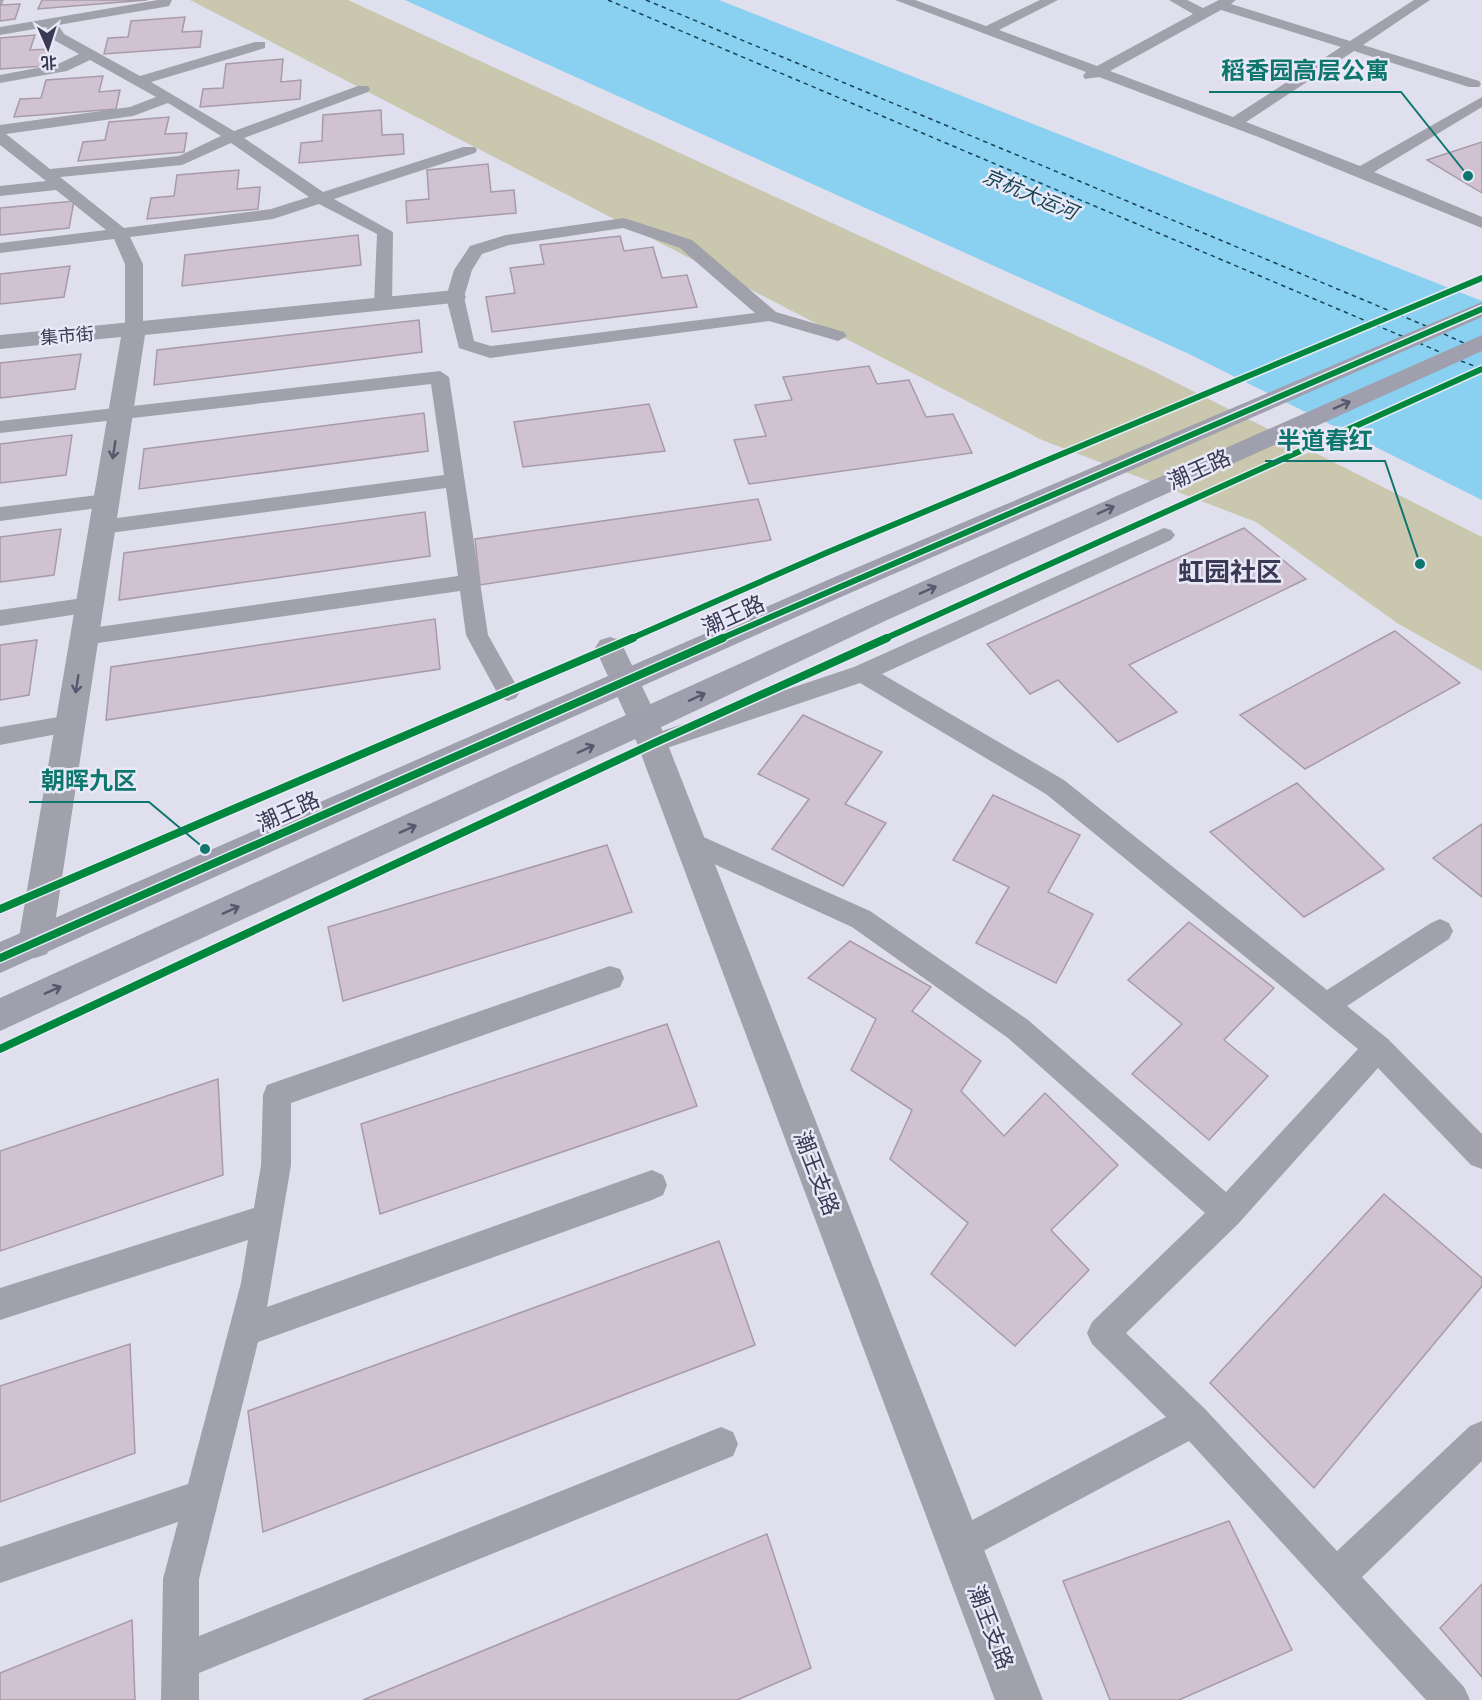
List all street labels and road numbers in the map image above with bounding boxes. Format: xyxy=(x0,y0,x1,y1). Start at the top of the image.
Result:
street label: 集市街 xyxy=(39,323,95,349)
street label: 潮王路 xyxy=(1164,445,1235,495)
street label: 潮王路 xyxy=(698,591,769,641)
street label: 潮王路 xyxy=(253,787,324,837)
street label: 潮王支路 xyxy=(788,1128,844,1219)
street label: 潮王支路 xyxy=(962,1582,1018,1673)

